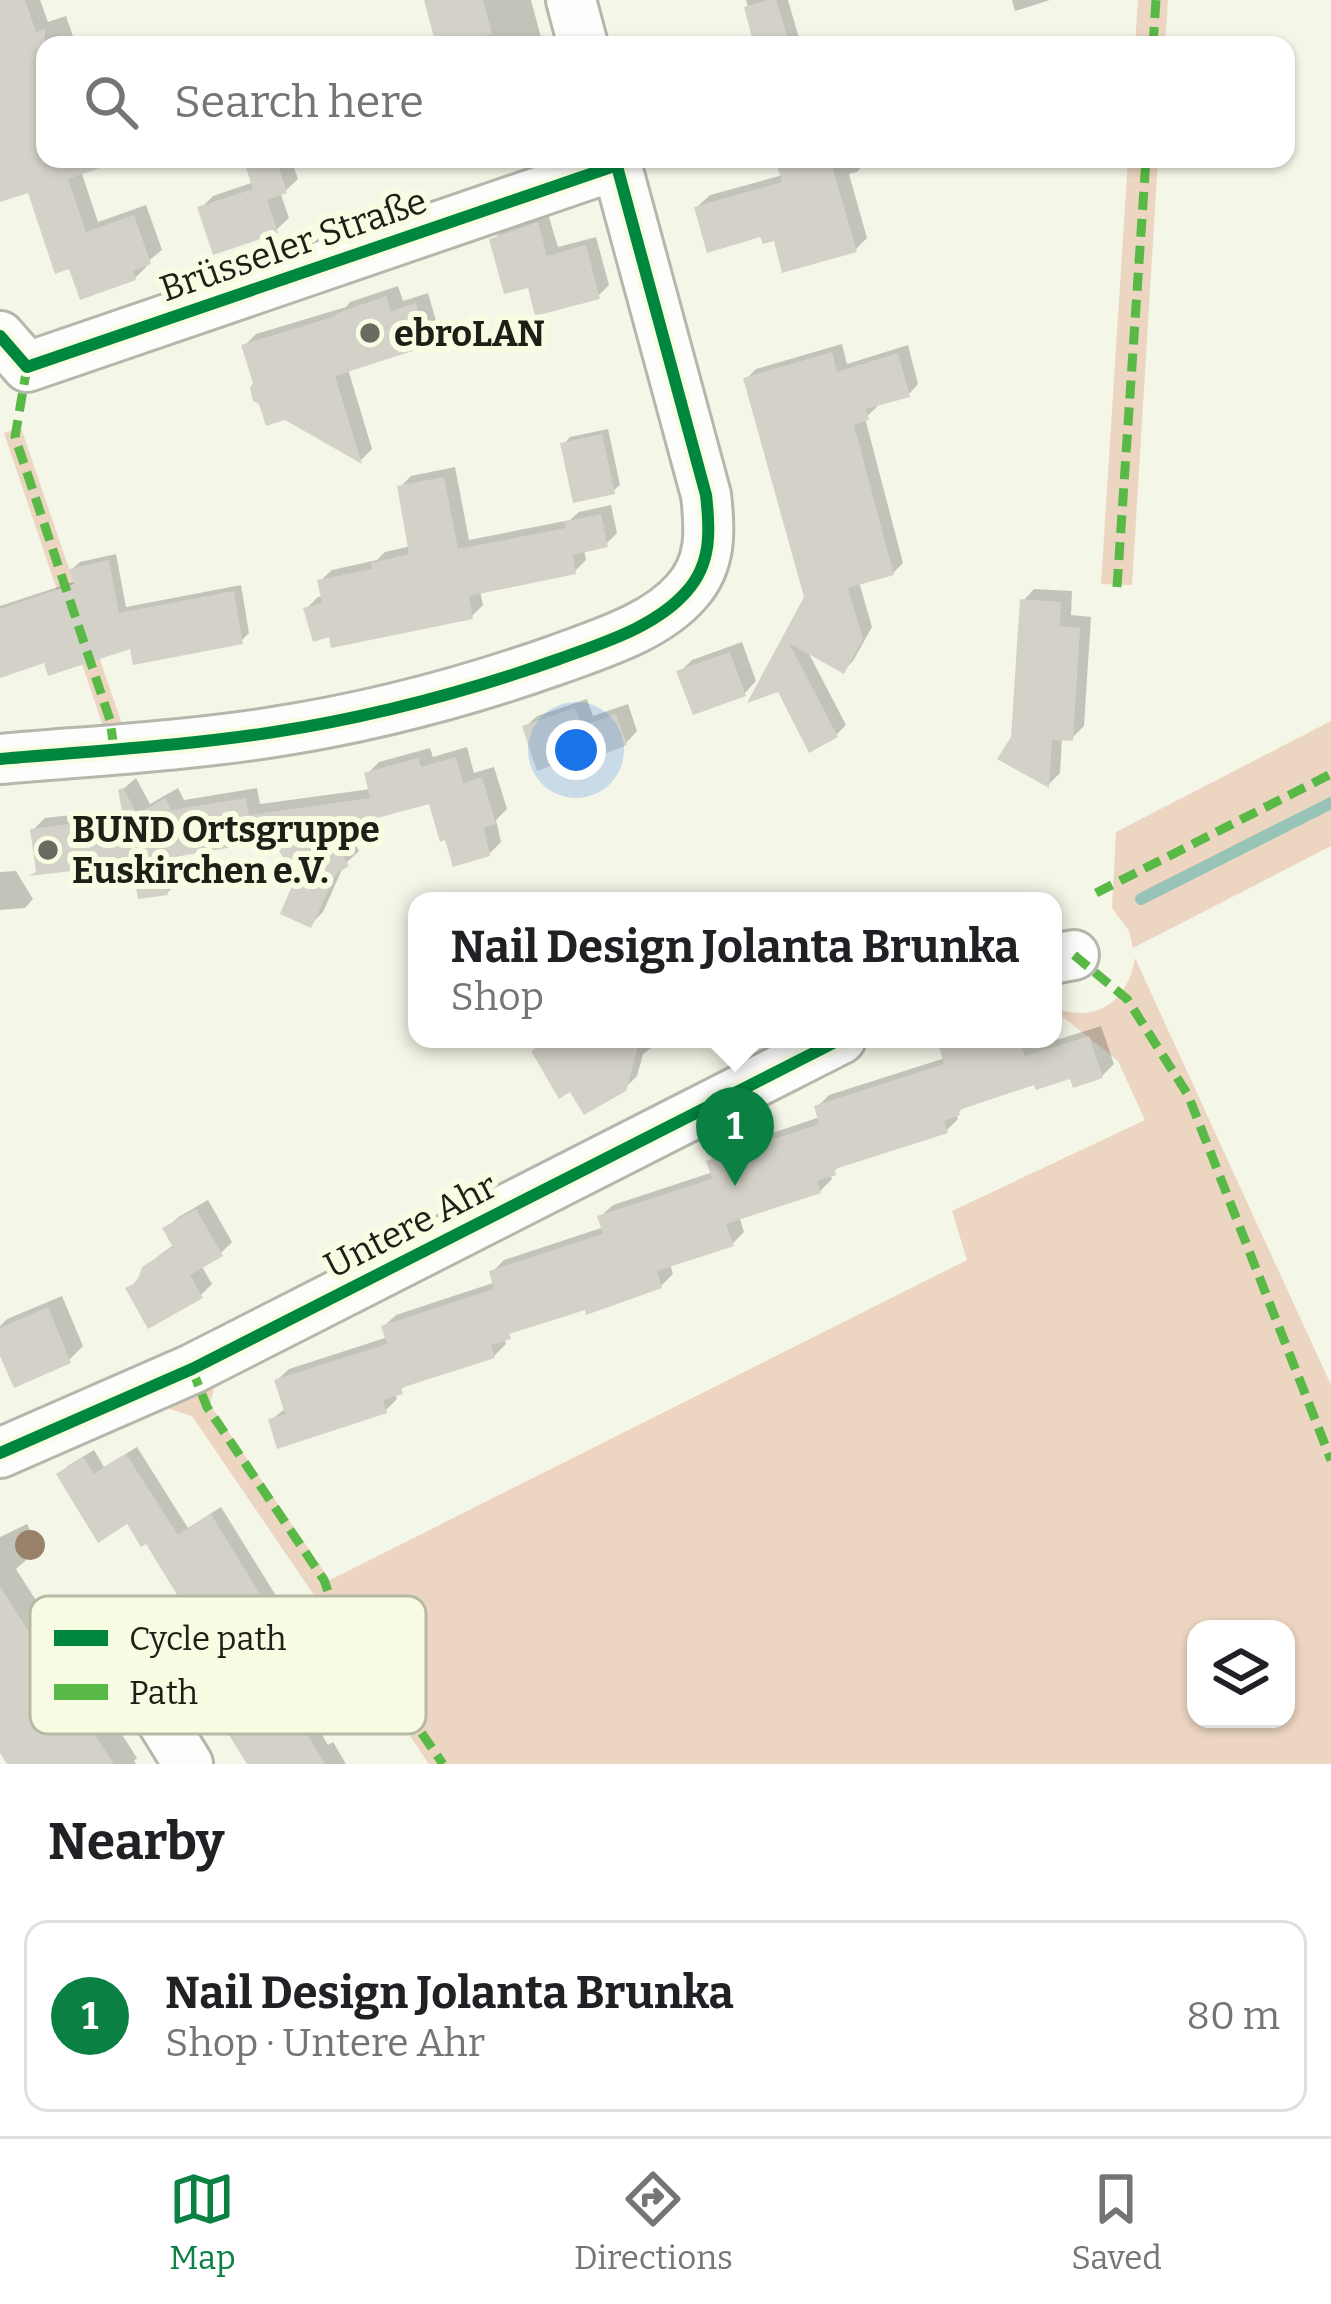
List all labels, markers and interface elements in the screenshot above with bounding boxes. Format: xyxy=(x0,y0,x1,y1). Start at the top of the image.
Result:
search box xyxy=(36,36,1295,168)
icon: search xyxy=(78,69,144,135)
text: Search here xyxy=(174,75,424,129)
street label: Brüsseler Straße xyxy=(154,179,432,311)
place label: ebroLAN xyxy=(394,312,545,356)
marker: ebroLAN xyxy=(357,320,383,346)
your location xyxy=(546,720,606,780)
place label: BUND Ortsgruppe Euskirchen e.V. xyxy=(72,808,380,893)
marker: BUND Ortsgruppe Euskirchen e.V. xyxy=(35,837,61,863)
popup xyxy=(408,892,1062,1048)
text: Nail Design Jolanta Brunka xyxy=(451,920,1019,974)
text: Shop xyxy=(451,974,544,1020)
pin: 1 xyxy=(696,1087,774,1186)
street label: Untere Ahr xyxy=(317,1164,504,1288)
legend xyxy=(30,1596,426,1734)
text: Cycle path xyxy=(129,1619,287,1659)
map controls xyxy=(1187,1620,1295,1728)
button: layers xyxy=(1187,1620,1295,1728)
text: Path xyxy=(129,1673,198,1713)
text: Nearby xyxy=(48,1811,224,1873)
text: Nail Design Jolanta Brunka xyxy=(165,1966,734,2020)
text: 1 xyxy=(82,1993,98,2039)
text: 80 m xyxy=(1187,1993,1280,2039)
text: Shop · Untere Ahr xyxy=(165,2020,485,2066)
tab: Map xyxy=(169,2166,236,2278)
tab: Directions xyxy=(574,2166,733,2278)
tab: Saved xyxy=(1071,2166,1162,2278)

